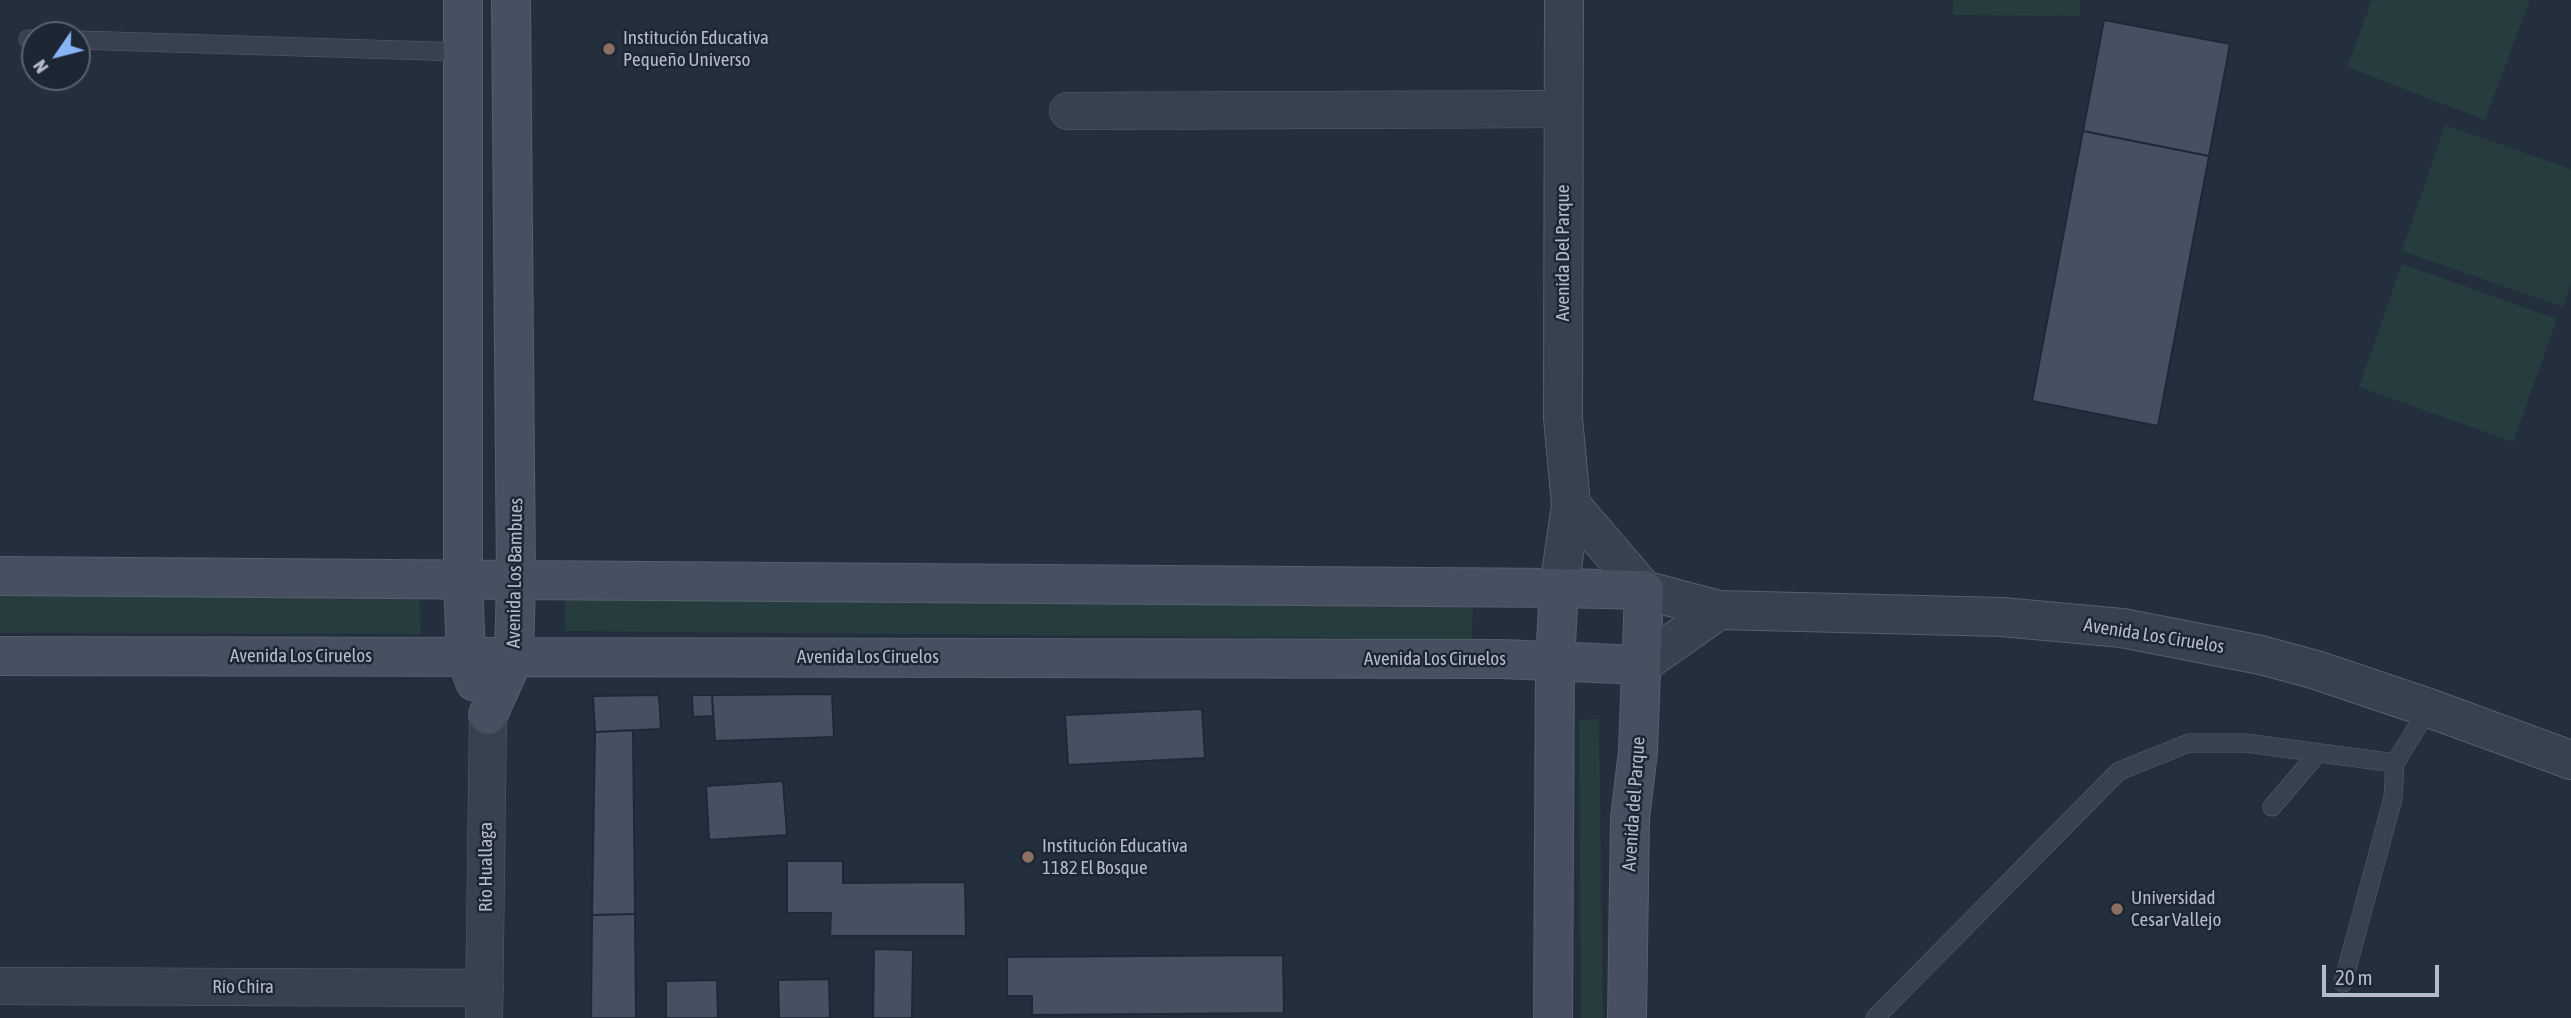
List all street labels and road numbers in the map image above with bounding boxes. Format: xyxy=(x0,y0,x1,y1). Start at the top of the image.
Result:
street label: Avenida Del Parque xyxy=(1552,185,1574,321)
street label: Avenida Los Bambues xyxy=(502,498,528,648)
street label: Avenida Los Ciruelos xyxy=(2082,614,2226,658)
street label: Avenida Los Ciruelos xyxy=(230,645,372,667)
street label: Avenida Los Ciruelos xyxy=(797,646,939,668)
street label: Avenida Los Ciruelos xyxy=(1364,648,1506,670)
street label: Avenida del Parque xyxy=(1618,736,1650,872)
street label: Río Huallaga xyxy=(475,822,497,912)
street label: Río Chira xyxy=(212,976,274,998)

